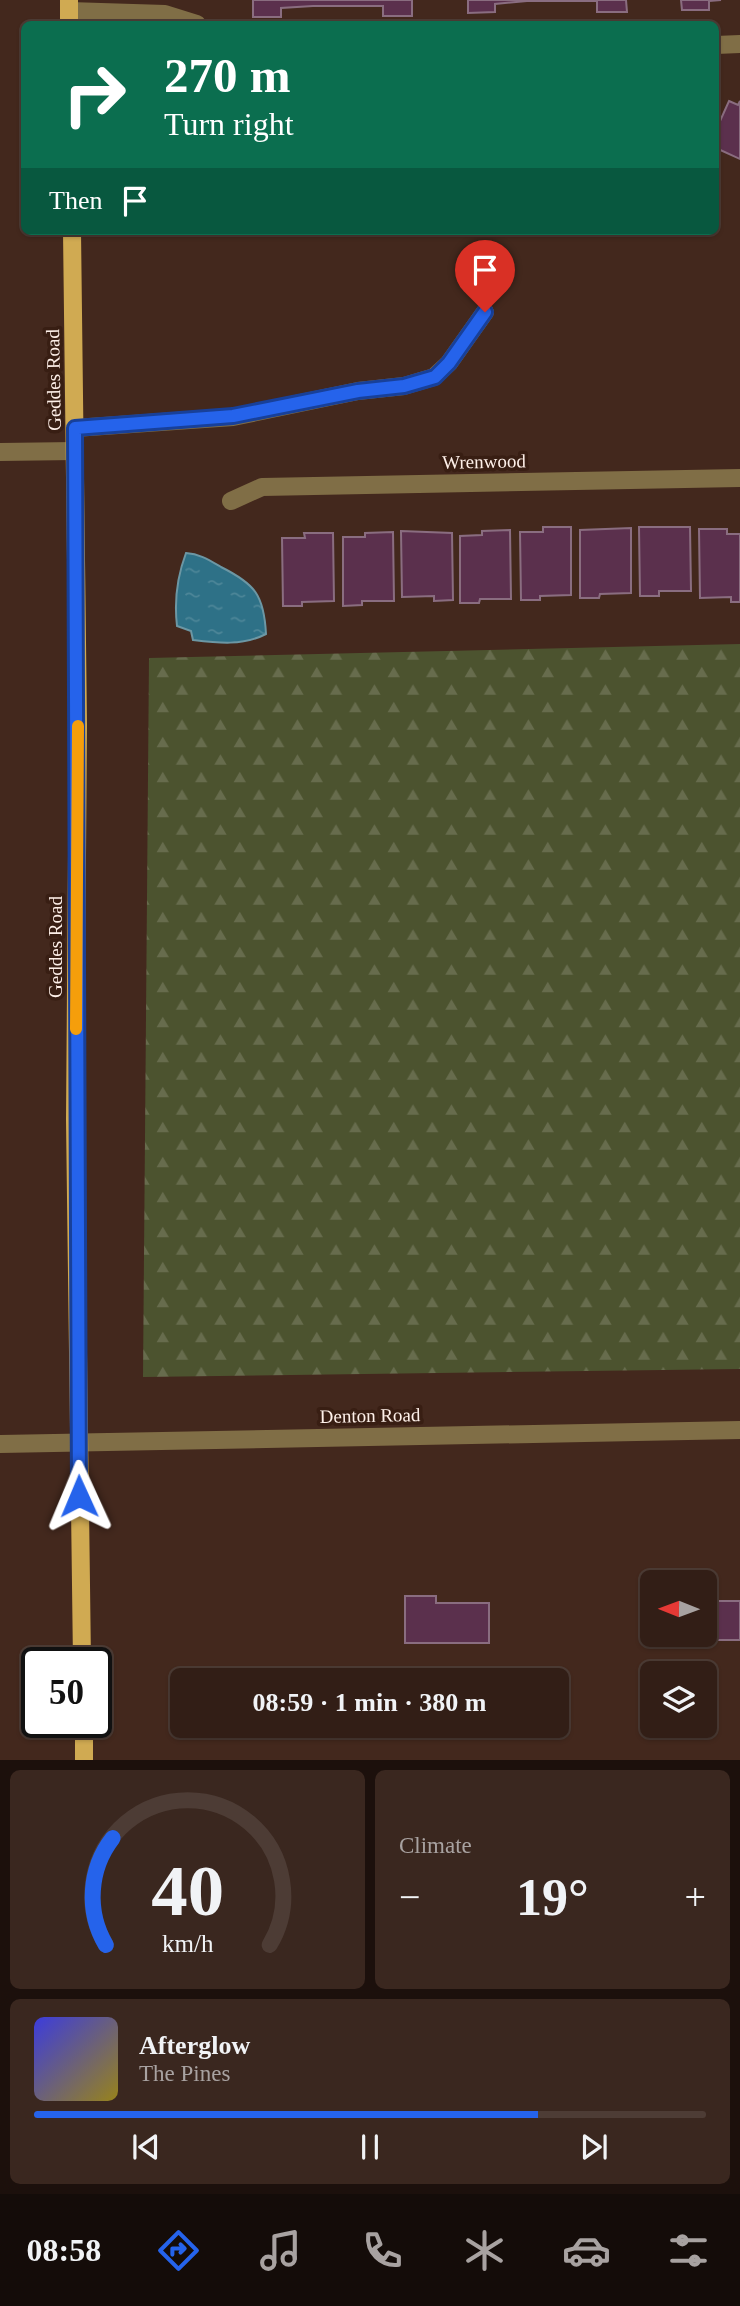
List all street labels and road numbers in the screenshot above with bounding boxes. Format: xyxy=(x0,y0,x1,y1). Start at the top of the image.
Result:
street label: Geddes Road xyxy=(42,328,65,431)
street label: Wrenwood xyxy=(442,450,527,473)
street label: Geddes Road xyxy=(45,896,66,998)
street label: Denton Road xyxy=(319,1404,421,1427)

